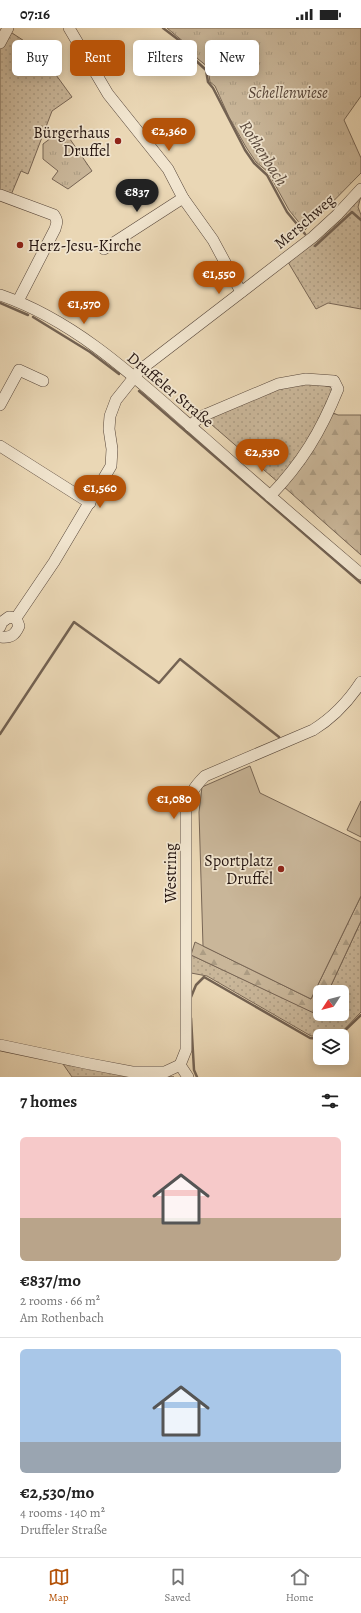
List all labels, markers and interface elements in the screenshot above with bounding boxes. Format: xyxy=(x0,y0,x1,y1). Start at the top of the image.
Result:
text: 07:16 xyxy=(20,4,50,24)
chip: Buy xyxy=(12,40,62,76)
chip: Rent xyxy=(70,40,125,76)
chip: Filters xyxy=(133,40,197,76)
chip: New xyxy=(205,40,259,76)
park label: Schellenwiese xyxy=(248,82,328,104)
water label: Rothenbach xyxy=(234,116,293,190)
pin: €2,360 xyxy=(136,118,202,152)
place label: Bürgerhaus Druffel xyxy=(33,122,110,162)
text: €2,360 xyxy=(151,122,187,139)
marker: Bürgerhaus Druffel xyxy=(113,136,123,146)
pin: €837 xyxy=(113,179,161,213)
text: €837 xyxy=(125,183,149,200)
street label: Merschweg xyxy=(269,189,340,254)
place label: Herz-Jesu-Kirche xyxy=(28,235,141,257)
marker: Herz-Jesu-Kirche xyxy=(15,240,25,250)
pin: €1,550 xyxy=(186,261,252,295)
text: €1,550 xyxy=(202,265,236,282)
pin: €1,570 xyxy=(51,291,117,325)
text: €1,570 xyxy=(67,295,101,312)
street label: Druffeler Straße xyxy=(122,347,218,433)
pin: €2,530 xyxy=(229,439,295,473)
text: €2,530 xyxy=(245,443,279,460)
pin: €1,560 xyxy=(67,475,133,509)
text: €1,560 xyxy=(83,479,117,496)
pin: €1,080 xyxy=(141,786,207,820)
text: €1,080 xyxy=(157,790,191,807)
street label: Westring xyxy=(160,843,182,904)
place label: Sportplatz Druffel xyxy=(204,850,273,890)
marker: Sportplatz Druffel xyxy=(276,864,286,874)
north arrow xyxy=(313,985,349,1021)
map controls xyxy=(313,985,349,1065)
button: layers xyxy=(313,1029,349,1065)
text: 7 homes xyxy=(20,1090,77,1113)
icon: filters xyxy=(319,1090,341,1112)
icon: home xyxy=(145,1163,217,1235)
text: €837/mo xyxy=(20,1269,81,1292)
text: 2 rooms · 66 m² xyxy=(20,1292,100,1309)
text: Am Rothenbach xyxy=(20,1309,104,1326)
icon: home xyxy=(145,1375,217,1447)
text: €2,530/mo xyxy=(20,1481,94,1504)
text: 4 rooms · 140 m² xyxy=(20,1504,105,1521)
text: Druffeler Straße xyxy=(20,1521,107,1538)
tab: Map xyxy=(48,1566,70,1605)
tab: Saved xyxy=(165,1566,191,1605)
tab: Home xyxy=(286,1566,313,1605)

